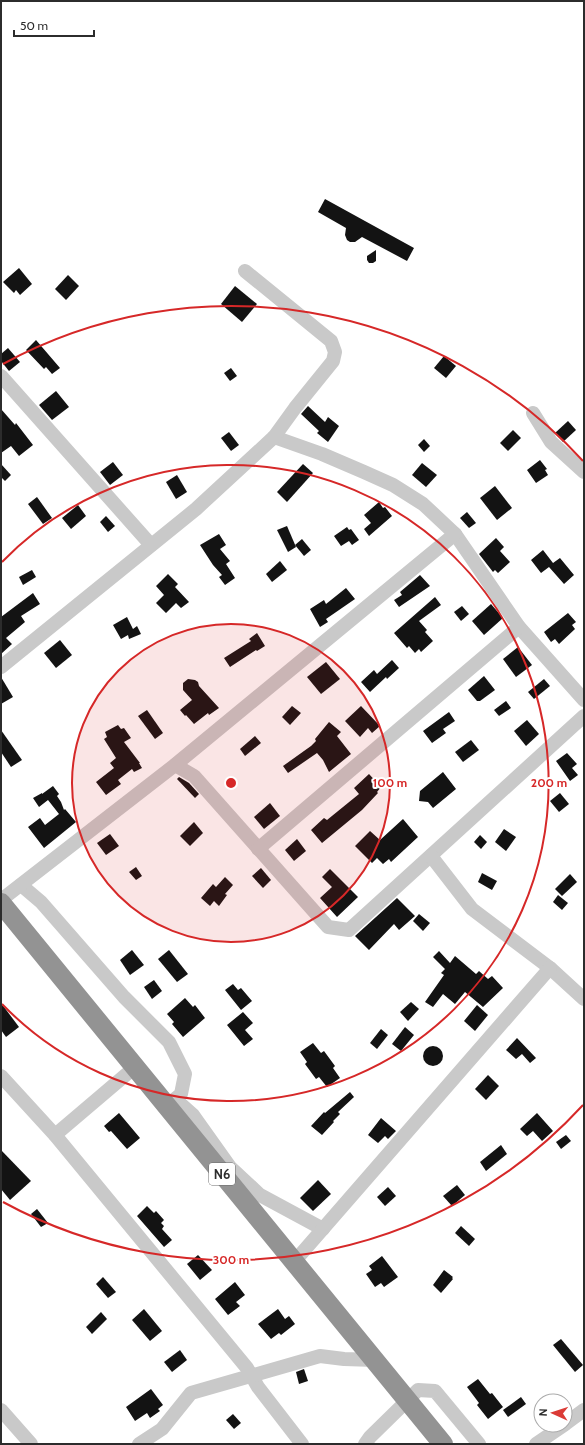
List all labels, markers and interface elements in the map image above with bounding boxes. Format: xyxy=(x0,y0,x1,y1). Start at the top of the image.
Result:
scale bar xyxy=(14,12,94,38)
text: 50 m xyxy=(20,18,48,33)
text: 100 m xyxy=(373,775,407,790)
text: 200 m xyxy=(531,775,567,790)
centre of rings xyxy=(224,776,238,790)
road number: N6 xyxy=(209,1163,235,1185)
text: 300 m xyxy=(213,1252,249,1267)
north arrow xyxy=(533,1393,573,1433)
text: N xyxy=(536,1408,550,1417)

